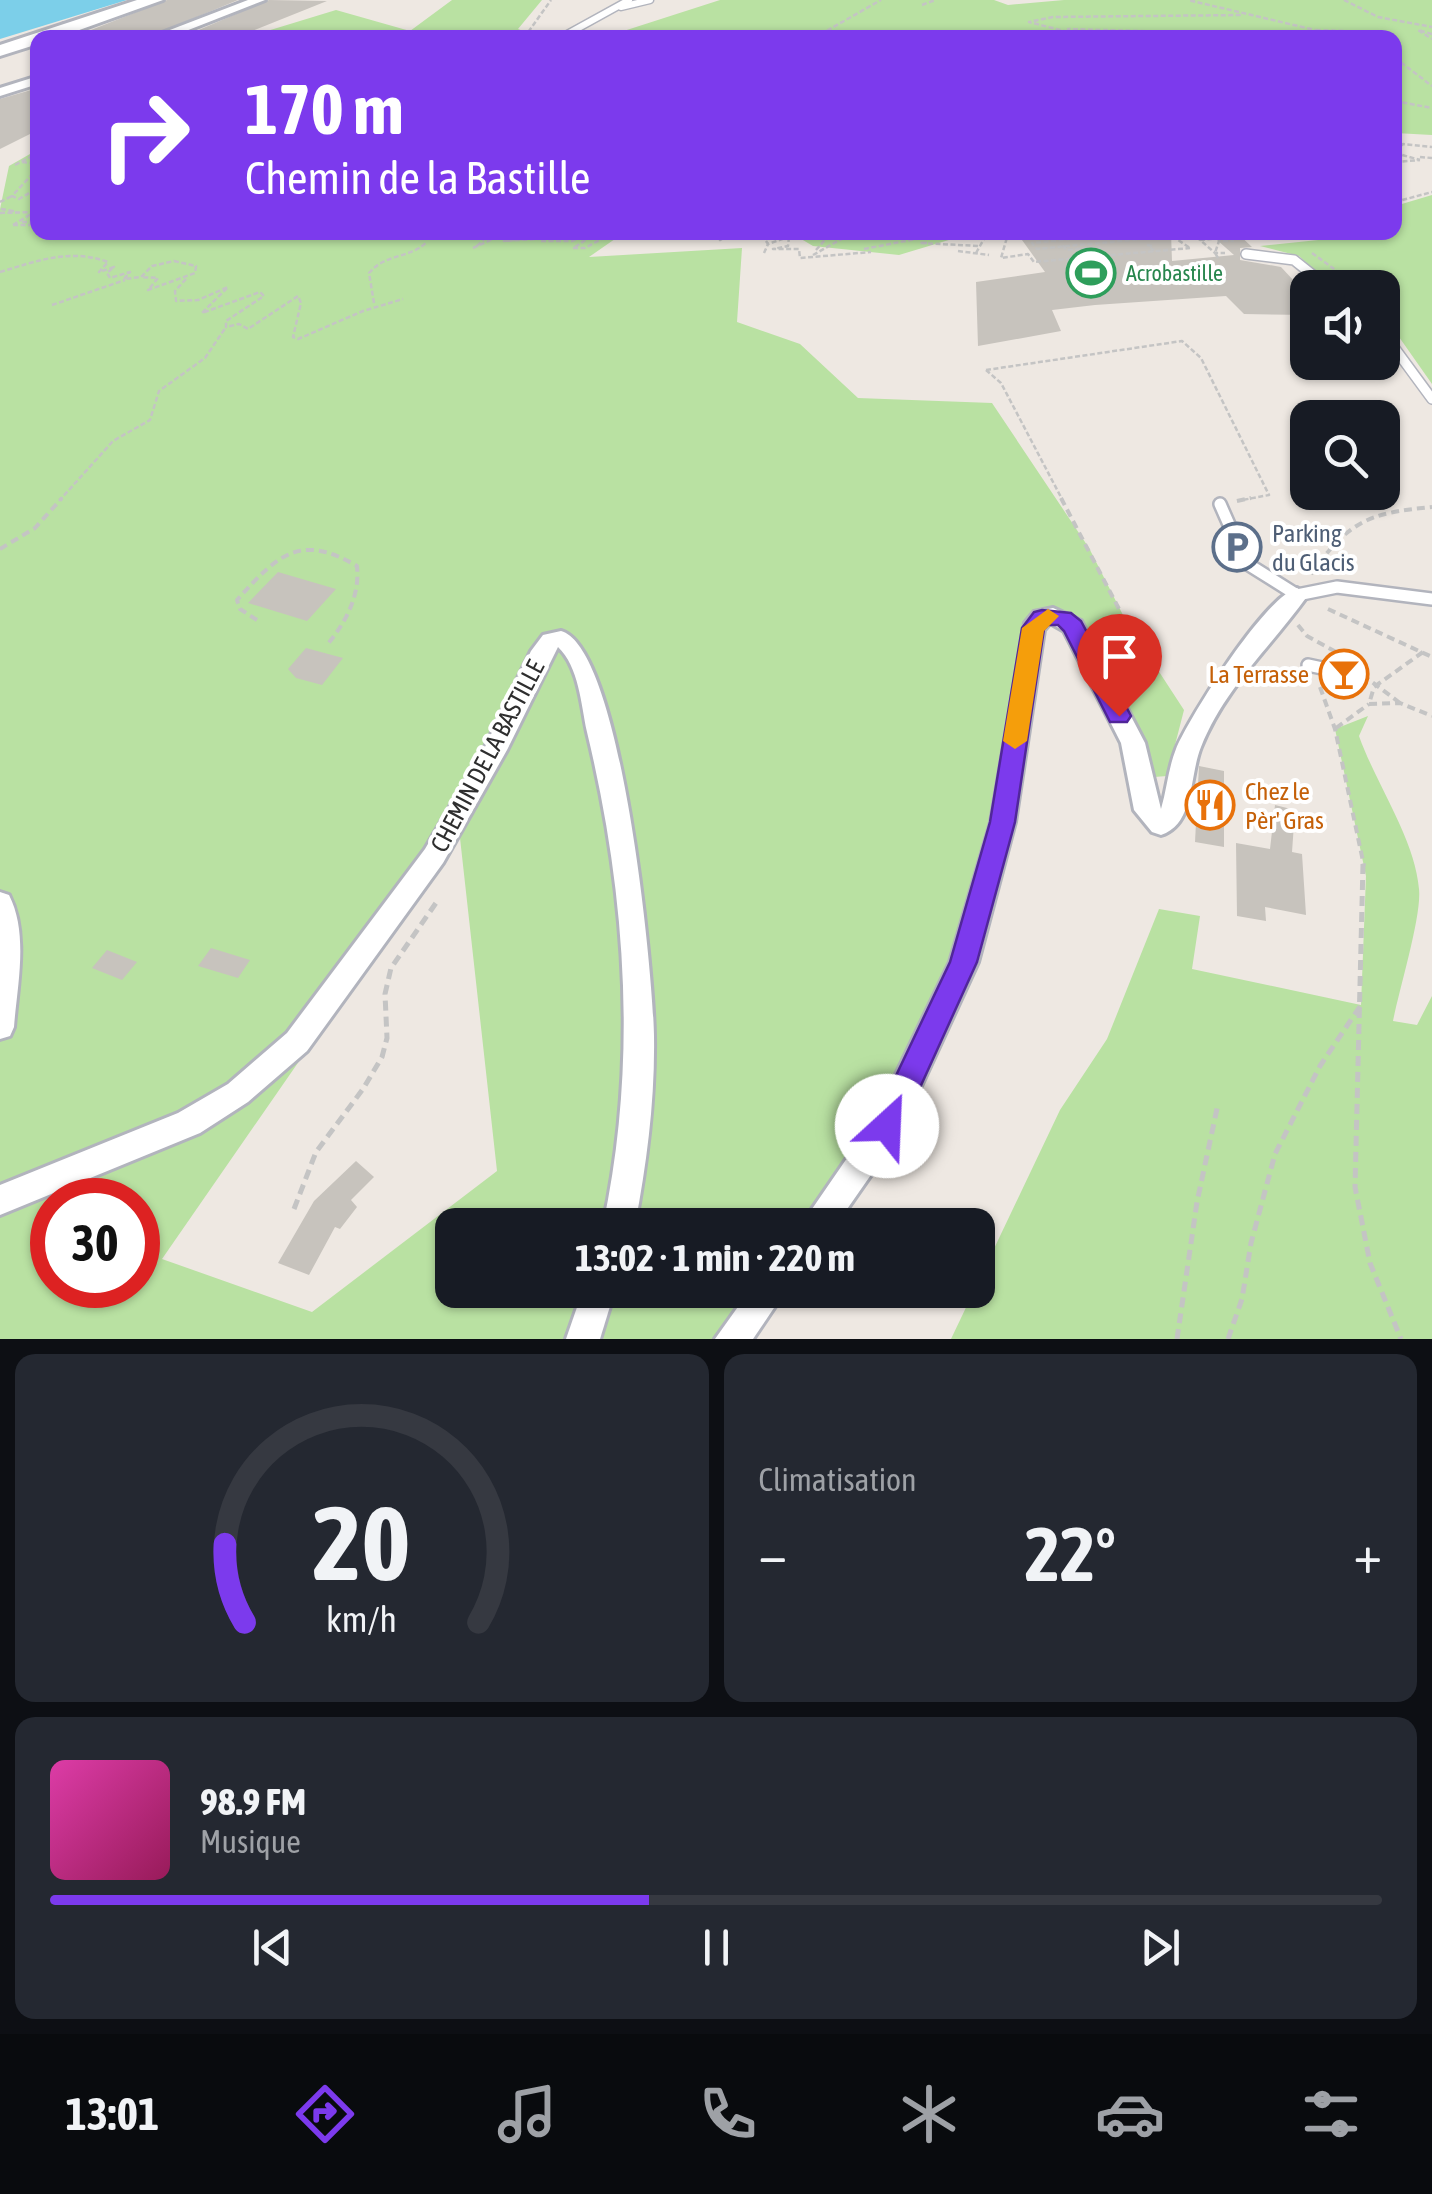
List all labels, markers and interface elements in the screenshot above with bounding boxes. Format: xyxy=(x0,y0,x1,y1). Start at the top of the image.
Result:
text: 170 m xyxy=(245,69,404,149)
icon: right xyxy=(80,70,210,200)
text: Chemin de la Bastille xyxy=(245,152,590,204)
sports icon: Acrobastille xyxy=(1065,247,1117,299)
place label: Acrobastille xyxy=(1126,260,1223,286)
map controls xyxy=(1290,270,1400,510)
button: sound xyxy=(1290,270,1400,380)
button: search xyxy=(1290,400,1400,510)
place label: Parking du Glacis xyxy=(1272,519,1355,576)
parking icon: Parking du Glacis xyxy=(1211,521,1263,573)
pin xyxy=(1077,614,1162,717)
icon: arrive xyxy=(1092,629,1147,684)
bar icon: La Terrasse xyxy=(1318,648,1370,700)
street label: CHEMIN DE LA BASTILLE xyxy=(425,655,550,857)
place label: La Terrasse xyxy=(1209,660,1309,688)
place label: Chez le Pèr' Gras xyxy=(1245,777,1324,834)
restaurant icon: Chez le Pèr' Gras xyxy=(1184,779,1236,831)
position arrow xyxy=(835,1074,939,1178)
speed limit sign: 30 xyxy=(30,1178,160,1308)
text: 13:02 · 1 min · 220 m xyxy=(575,1236,855,1279)
text: Climatisation xyxy=(759,1461,917,1498)
text: 20 xyxy=(313,1483,411,1602)
text: 22° xyxy=(1025,1511,1116,1597)
text: − xyxy=(759,1522,787,1585)
text: + xyxy=(1353,1522,1382,1585)
text: km/h xyxy=(326,1599,397,1640)
text: 98.9 FM xyxy=(200,1780,306,1823)
text: Musique xyxy=(200,1823,301,1860)
icon: previous xyxy=(245,1920,300,1975)
icon: pause xyxy=(689,1920,744,1975)
icon: next xyxy=(1133,1920,1188,1975)
icon: directions xyxy=(290,2079,360,2149)
icon: music xyxy=(492,2079,562,2149)
icon: phone xyxy=(693,2079,763,2149)
icon: climate xyxy=(894,2079,964,2149)
icon: car xyxy=(1095,2079,1165,2149)
icon: filters xyxy=(1296,2079,1366,2149)
text: 13:01 xyxy=(66,2088,159,2140)

